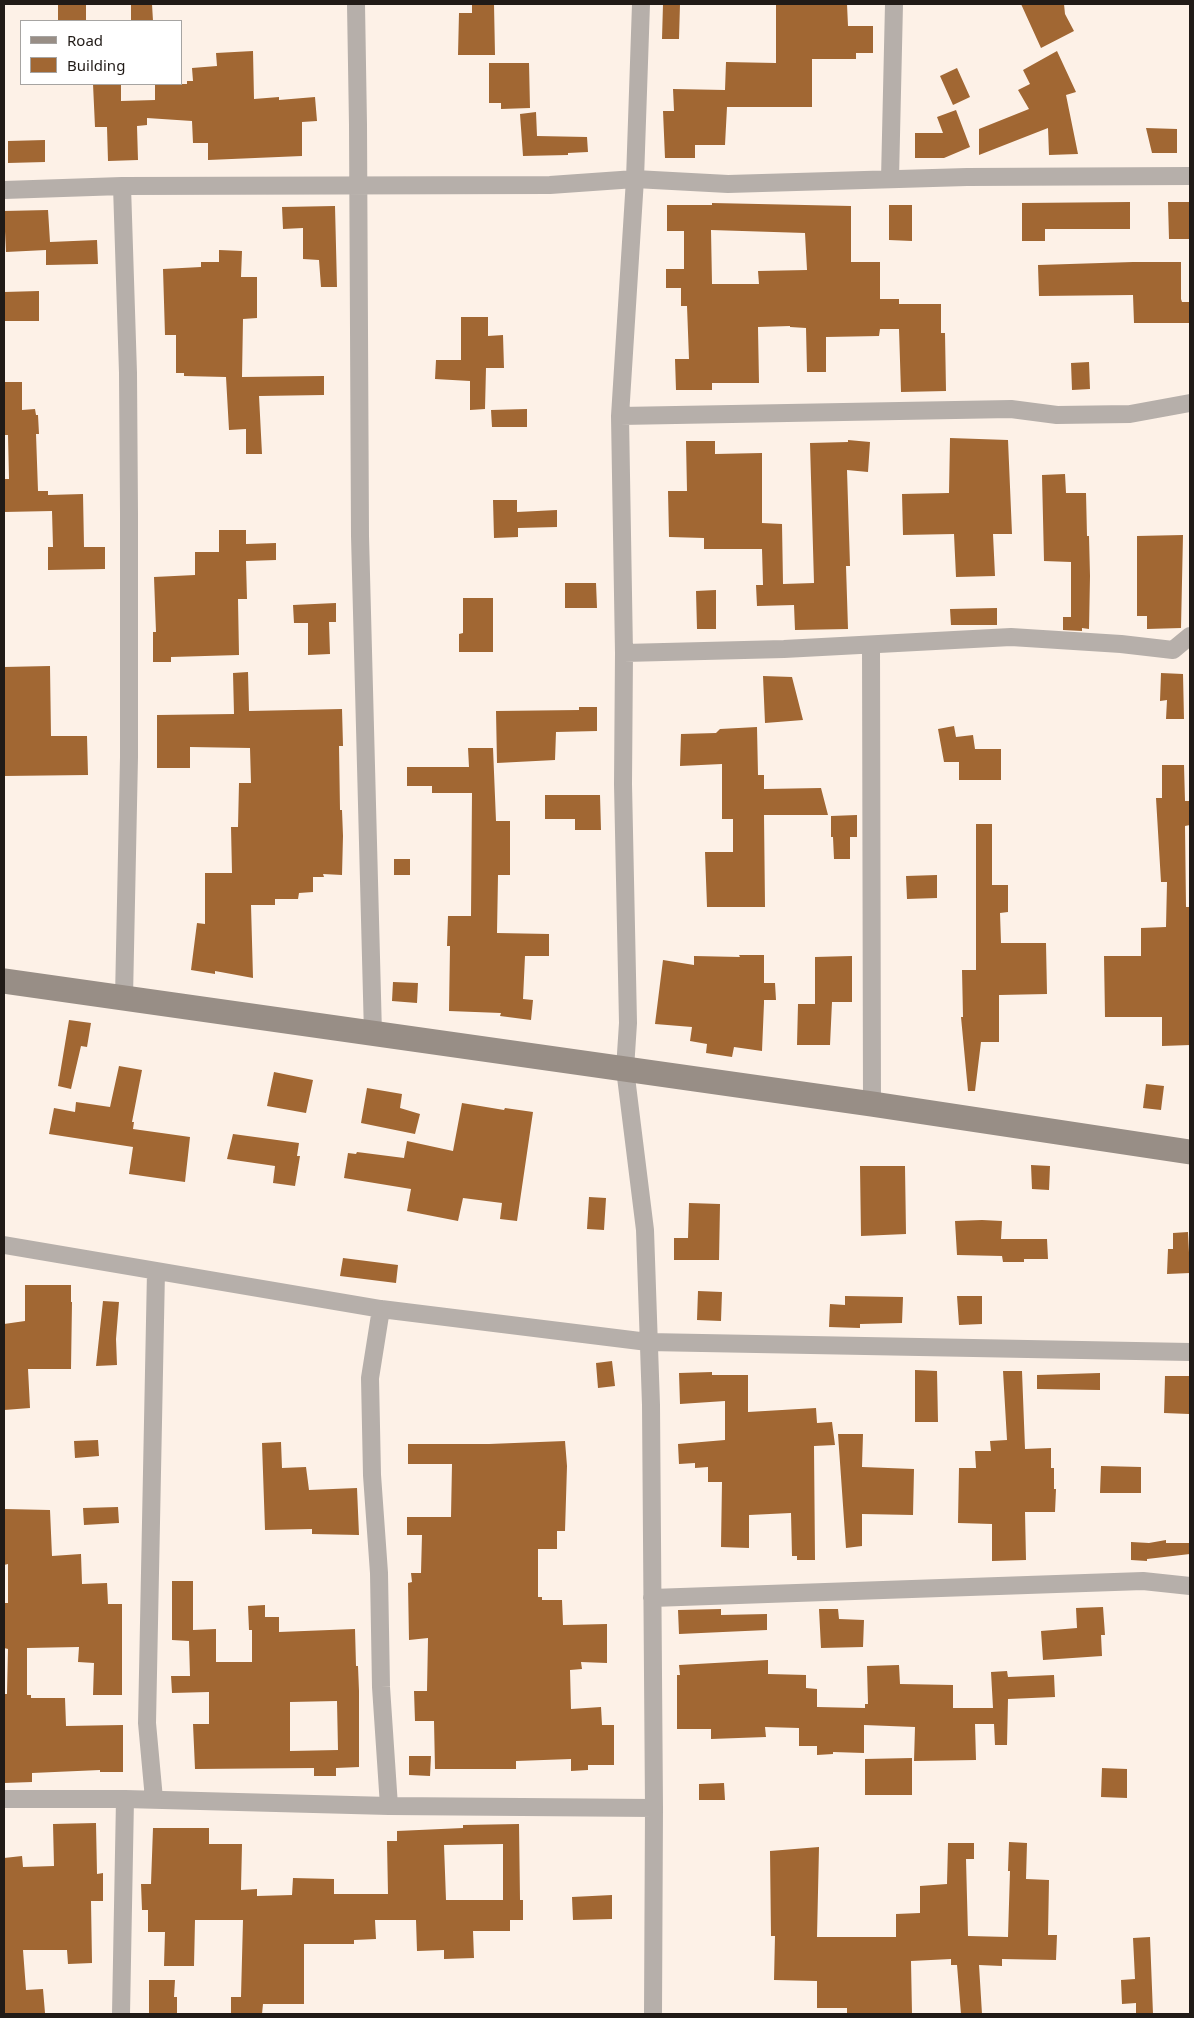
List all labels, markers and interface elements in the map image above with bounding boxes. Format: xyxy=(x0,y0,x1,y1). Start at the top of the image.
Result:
legend xyxy=(20,20,182,85)
text: Road xyxy=(67,30,103,50)
text: Building xyxy=(67,55,125,75)

